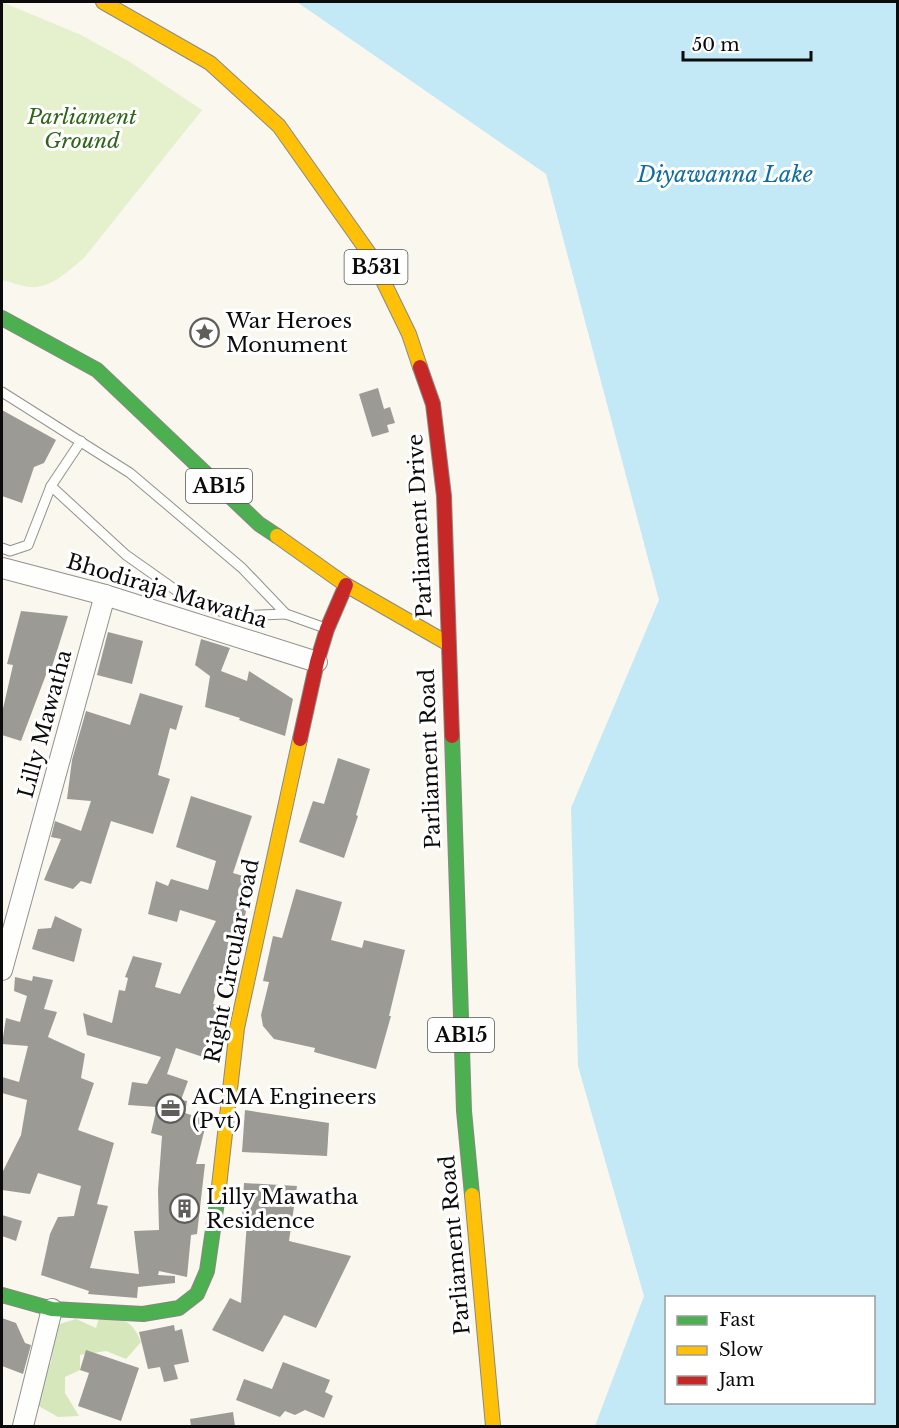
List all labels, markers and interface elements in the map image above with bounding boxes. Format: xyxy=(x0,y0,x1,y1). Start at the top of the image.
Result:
scale bar xyxy=(683,24,810,62)
text: 50 m xyxy=(692,34,740,56)
park label: Parliament Ground xyxy=(26,104,137,154)
water label: Diyawanna Lake xyxy=(636,161,813,188)
road number: B531 xyxy=(344,250,407,284)
place label: War Heroes Monument xyxy=(225,308,352,358)
place icon: War Heroes Monument xyxy=(189,317,221,349)
street label: Parliament Drive xyxy=(402,433,438,619)
road number: AB15 xyxy=(186,469,252,503)
street label: Bhodiraja Mawatha xyxy=(63,548,271,634)
street label: Lilly Mawatha xyxy=(13,647,77,801)
street label: Parliament Road xyxy=(414,668,446,850)
street label: Right Circular road xyxy=(199,857,265,1065)
road number: AB15 xyxy=(428,1018,494,1052)
place label: ACMA Engineers (Pvt) xyxy=(191,1084,376,1134)
office icon: ACMA Engineers (Pvt) xyxy=(155,1093,187,1125)
street label: Parliament Road xyxy=(434,1154,476,1336)
place label: Lilly Mawatha Residence xyxy=(206,1184,359,1234)
building icon: Lilly Mawatha Residence xyxy=(169,1193,201,1225)
legend xyxy=(665,1296,875,1404)
text: Fast xyxy=(719,1309,756,1331)
text: Slow xyxy=(719,1339,764,1361)
text: Jam xyxy=(717,1369,755,1391)

